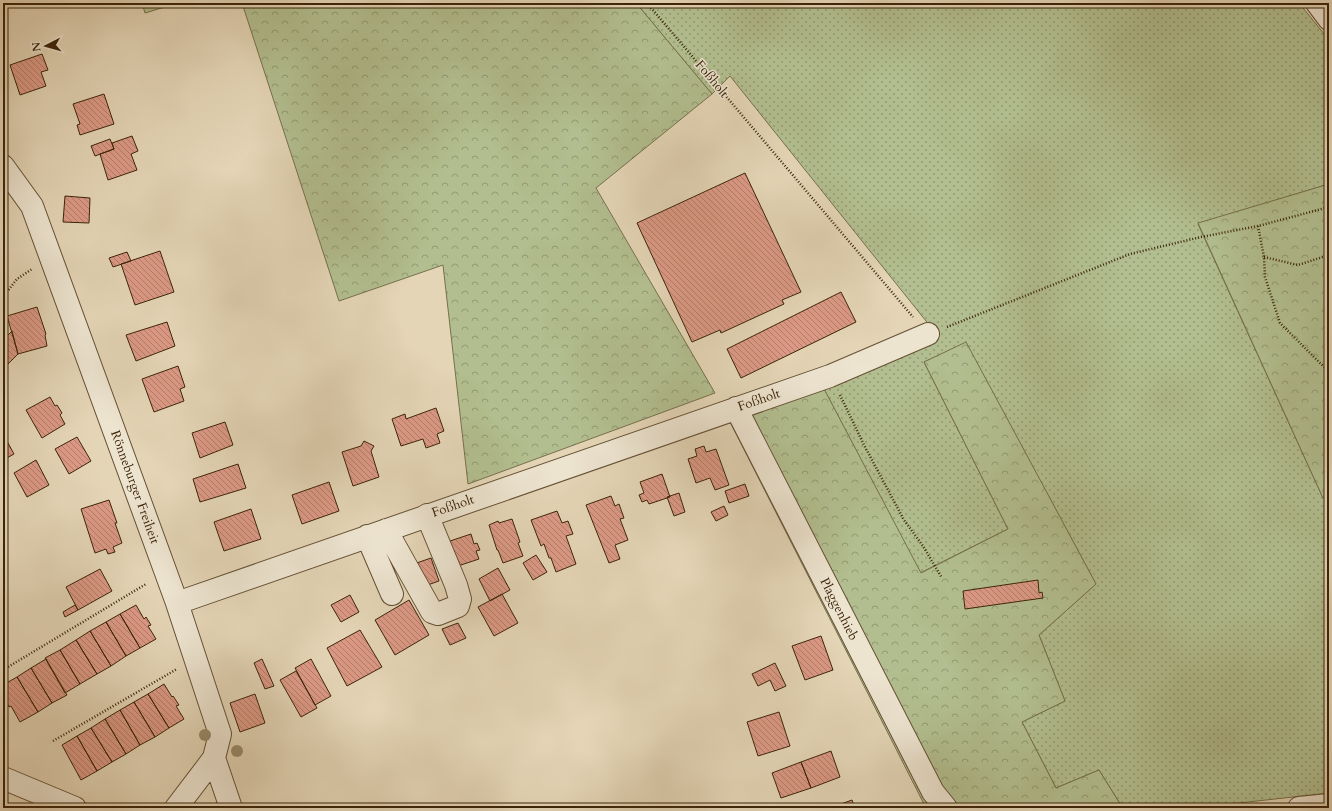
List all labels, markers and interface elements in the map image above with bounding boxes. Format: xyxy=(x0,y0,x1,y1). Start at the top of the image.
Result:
north arrow xyxy=(26,26,66,66)
text: N xyxy=(29,41,45,53)
street label: Foßholt xyxy=(691,56,733,102)
street label: Foßholt xyxy=(735,384,783,416)
street label: Rönneburger Freiheit xyxy=(106,428,164,546)
street label: Foßholt xyxy=(429,490,477,522)
street label: Plaggenhieb xyxy=(816,575,862,643)

